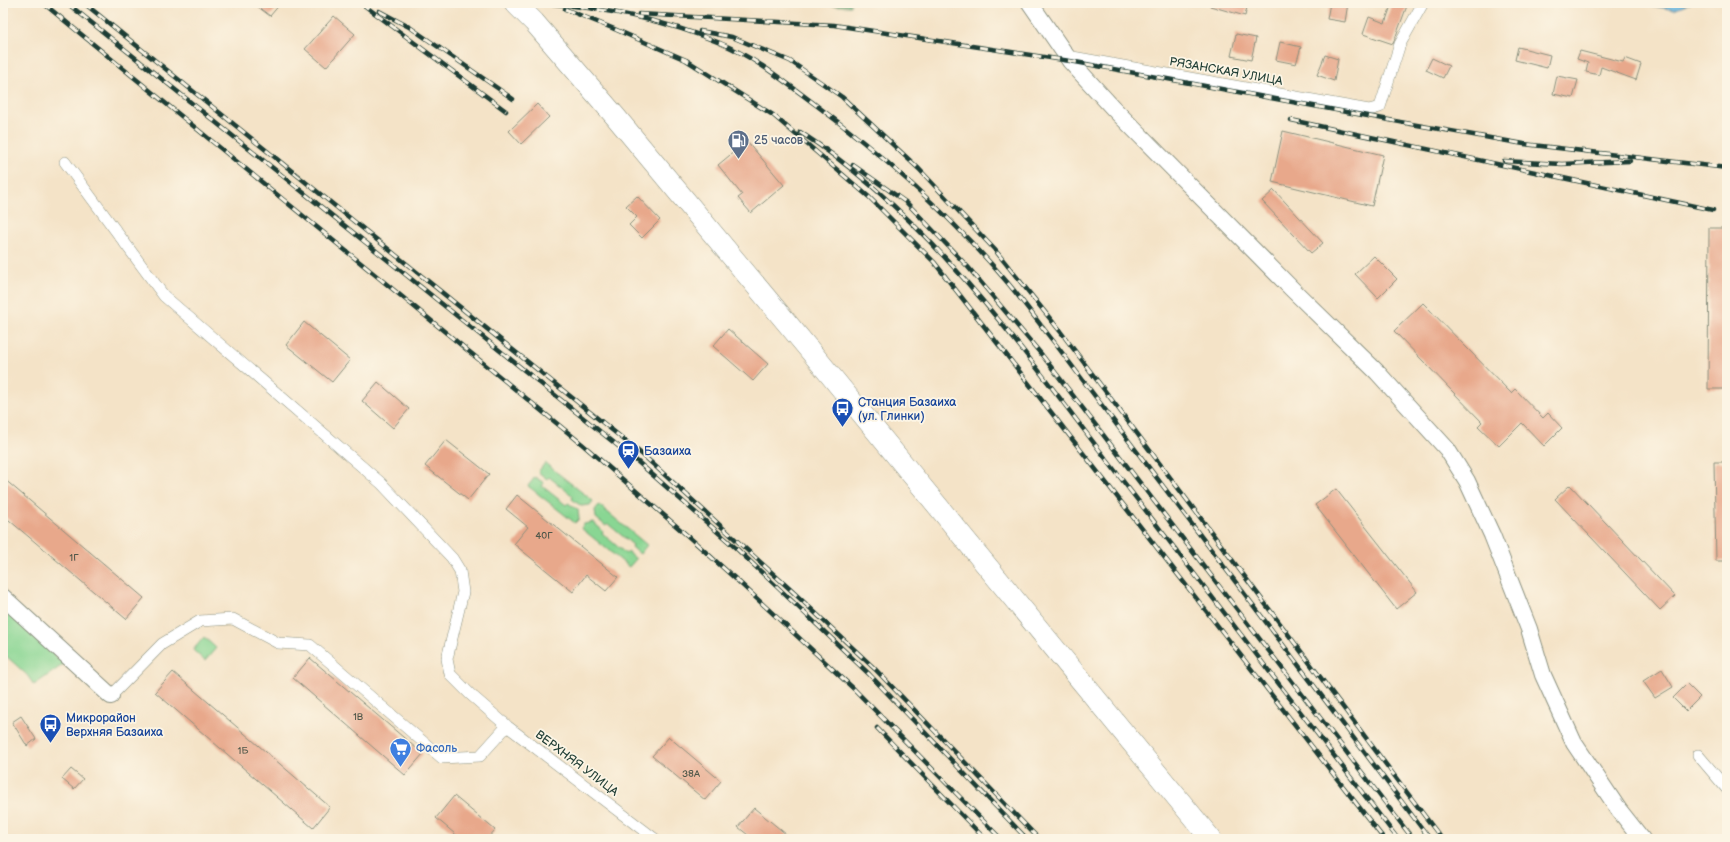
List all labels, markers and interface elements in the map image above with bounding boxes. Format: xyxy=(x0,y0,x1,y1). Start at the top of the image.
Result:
street label: РЯЗАНСКАЯ УЛИЦА xyxy=(1168,54,1284,89)
fuel station icon: 25 часов xyxy=(725,127,751,160)
place label: 25 часов xyxy=(754,133,804,148)
place label: Станция Базаиха (ул. Глинки) xyxy=(858,395,956,424)
bus stop icon: Станция Базаиха (ул. Глинки) xyxy=(830,396,856,429)
station icon: Базаиха xyxy=(615,438,641,471)
place label: Базаиха xyxy=(644,444,691,459)
house number: 40Г xyxy=(535,530,553,542)
house number: 1Г xyxy=(69,552,79,564)
place label: Микрорайон Верхняя Базаиха xyxy=(66,711,163,740)
house number: 1В xyxy=(353,711,364,723)
bus stop icon: Микрорайон Верхняя Базаиха xyxy=(37,712,63,745)
street label: ВЕРХНЯЯ УЛИЦА xyxy=(532,727,622,800)
supermarket icon: Фасоль xyxy=(387,735,413,768)
place label: Фасоль xyxy=(416,741,457,756)
house number: 1Б xyxy=(238,745,248,757)
house number: 38А xyxy=(682,768,701,780)

